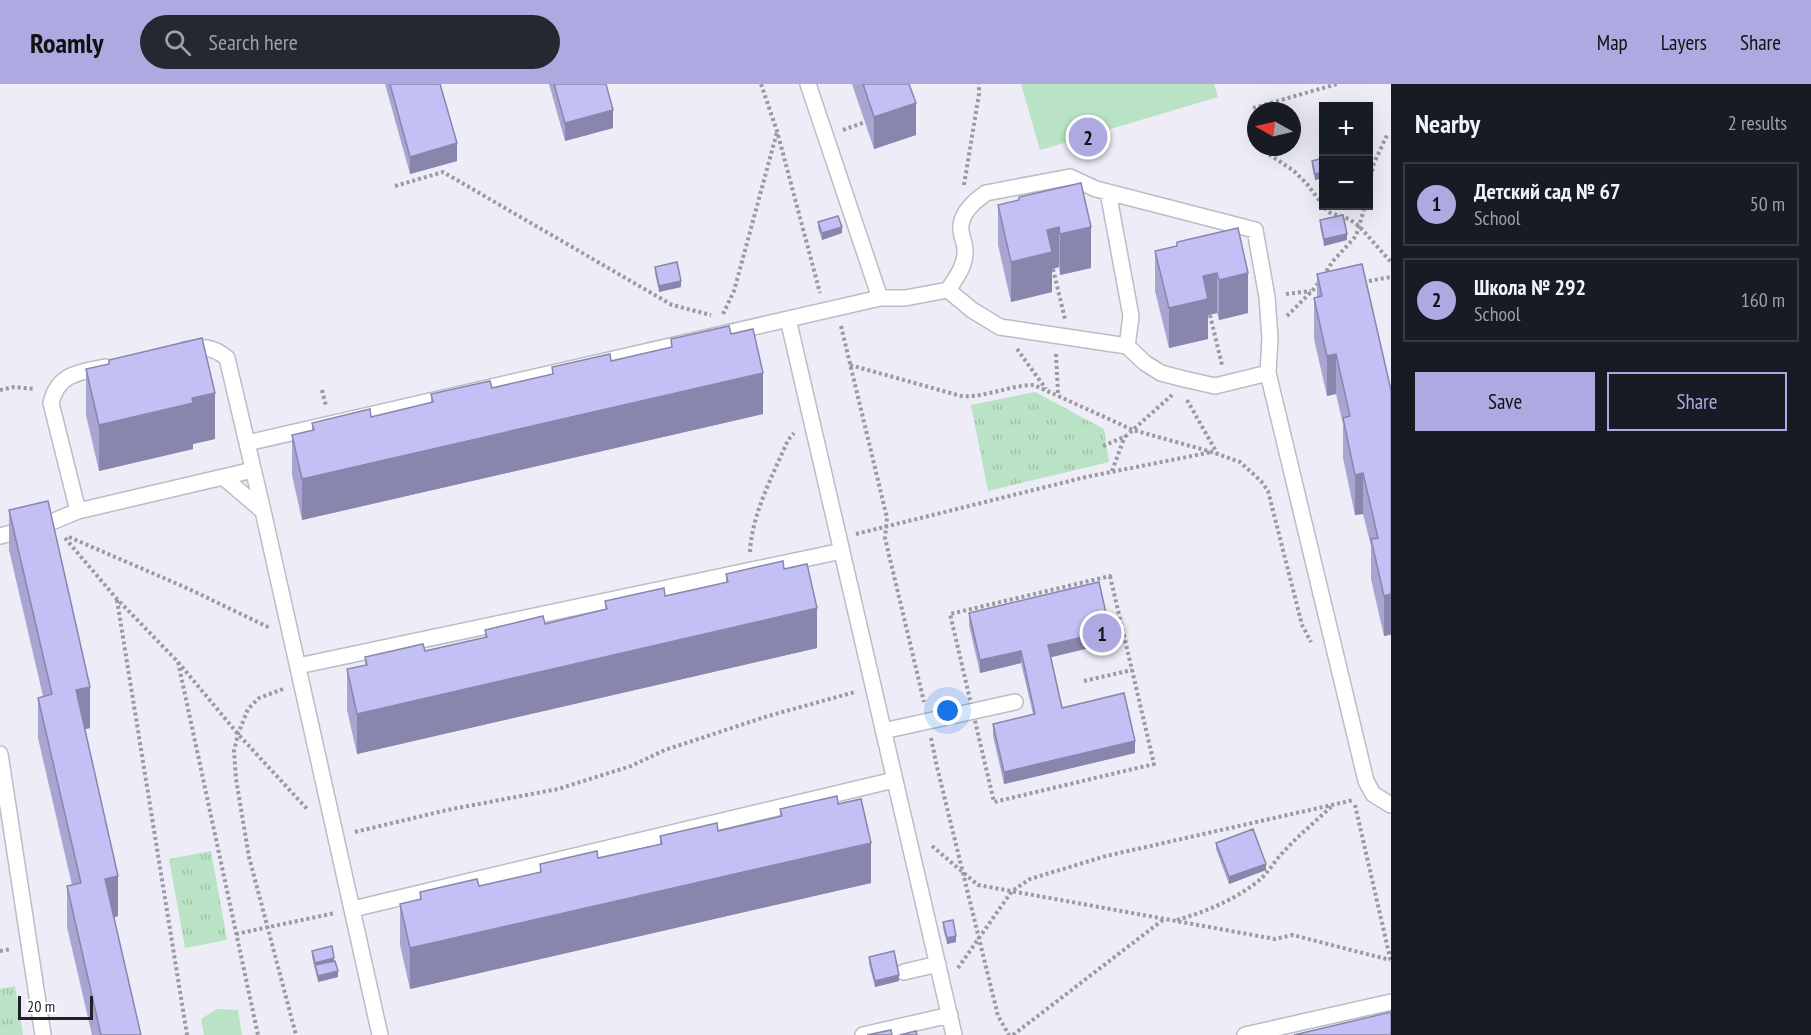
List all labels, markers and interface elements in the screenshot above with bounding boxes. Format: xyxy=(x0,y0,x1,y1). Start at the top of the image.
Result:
search box xyxy=(140,15,560,69)
text: Roamly xyxy=(30,24,104,61)
icon: search xyxy=(161,26,194,59)
text: Search here xyxy=(209,28,298,56)
text: Map xyxy=(1597,29,1628,56)
text: Layers xyxy=(1661,29,1707,56)
text: Share xyxy=(1740,29,1781,56)
north arrow xyxy=(1247,102,1301,156)
map controls xyxy=(1319,102,1373,210)
button: + xyxy=(1319,102,1373,156)
text: Nearby xyxy=(1415,107,1480,140)
text: 2 results xyxy=(1728,110,1787,136)
pin: 2 xyxy=(1068,115,1108,160)
button: − xyxy=(1319,156,1373,210)
text: Детский сад № 67 xyxy=(1474,177,1620,205)
text: 1 xyxy=(1432,191,1441,217)
text: 50 m xyxy=(1750,191,1785,217)
text: School xyxy=(1474,205,1520,231)
text: Школа № 292 xyxy=(1474,273,1586,301)
text: 2 xyxy=(1432,287,1441,313)
text: 160 m xyxy=(1741,287,1785,313)
text: School xyxy=(1474,301,1520,327)
button: Save xyxy=(1415,372,1595,431)
button: Share xyxy=(1607,372,1787,431)
pin: 1 xyxy=(1082,610,1122,656)
your location xyxy=(933,696,962,725)
scale bar xyxy=(18,993,93,1020)
text: 20 m xyxy=(27,996,55,1016)

